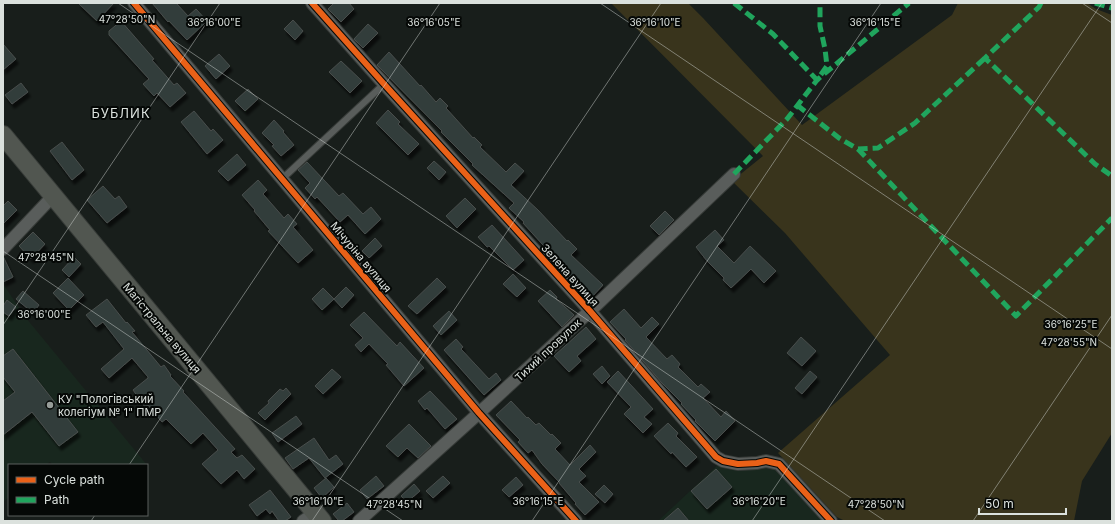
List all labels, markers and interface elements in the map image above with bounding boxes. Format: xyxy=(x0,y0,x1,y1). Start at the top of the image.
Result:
text: 47°28'50"N xyxy=(99,13,155,25)
text: 36°16'00"E xyxy=(187,16,241,28)
text: 36°16'05"E xyxy=(407,16,461,28)
text: 36°16'10"E xyxy=(629,16,681,28)
text: 36°16'15"E xyxy=(849,16,901,28)
district label: БУБЛИК xyxy=(91,105,151,121)
street label: Мічуріна вулиця xyxy=(328,219,394,295)
street label: Зелена вулиця xyxy=(538,241,602,309)
text: 47°28'45"N xyxy=(18,251,74,263)
street label: Магістральна вулиця xyxy=(120,280,204,376)
text: 36°16'00"E xyxy=(17,308,71,320)
street label: Тихий провулок xyxy=(512,316,584,384)
text: 36°16'25"E xyxy=(1044,318,1098,330)
text: 47°28'55"N xyxy=(1041,336,1097,348)
place label: КУ "Пологівський колегіум № 1" ПМР xyxy=(58,392,161,419)
marker: КУ "Пологівський колегіум № 1" ПМР xyxy=(45,400,55,410)
legend xyxy=(8,464,148,516)
text: Cycle path xyxy=(44,472,105,487)
scale bar xyxy=(979,490,1066,516)
text: Path xyxy=(44,492,69,507)
text: 36°16'10"E xyxy=(292,495,344,507)
text: 36°16'15"E xyxy=(512,495,564,507)
text: 36°16'20"E xyxy=(732,495,786,507)
text: 50 m xyxy=(985,496,1014,511)
text: 47°28'45"N xyxy=(366,498,422,510)
text: 47°28'50"N xyxy=(848,498,904,510)

